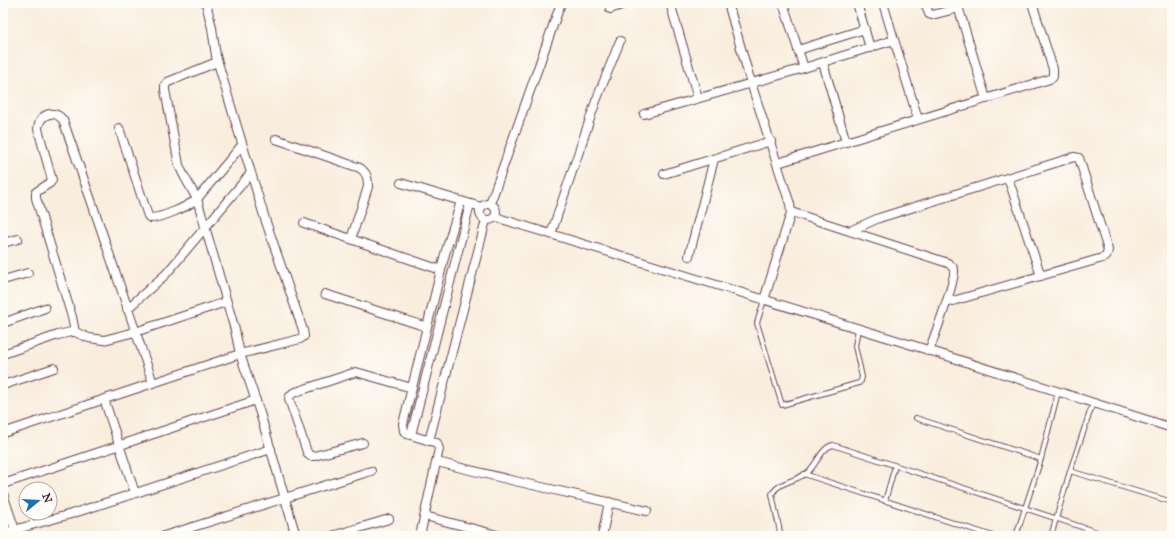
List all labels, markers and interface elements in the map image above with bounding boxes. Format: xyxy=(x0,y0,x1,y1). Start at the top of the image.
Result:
north arrow xyxy=(18,481,58,521)
text: N xyxy=(39,492,55,505)

